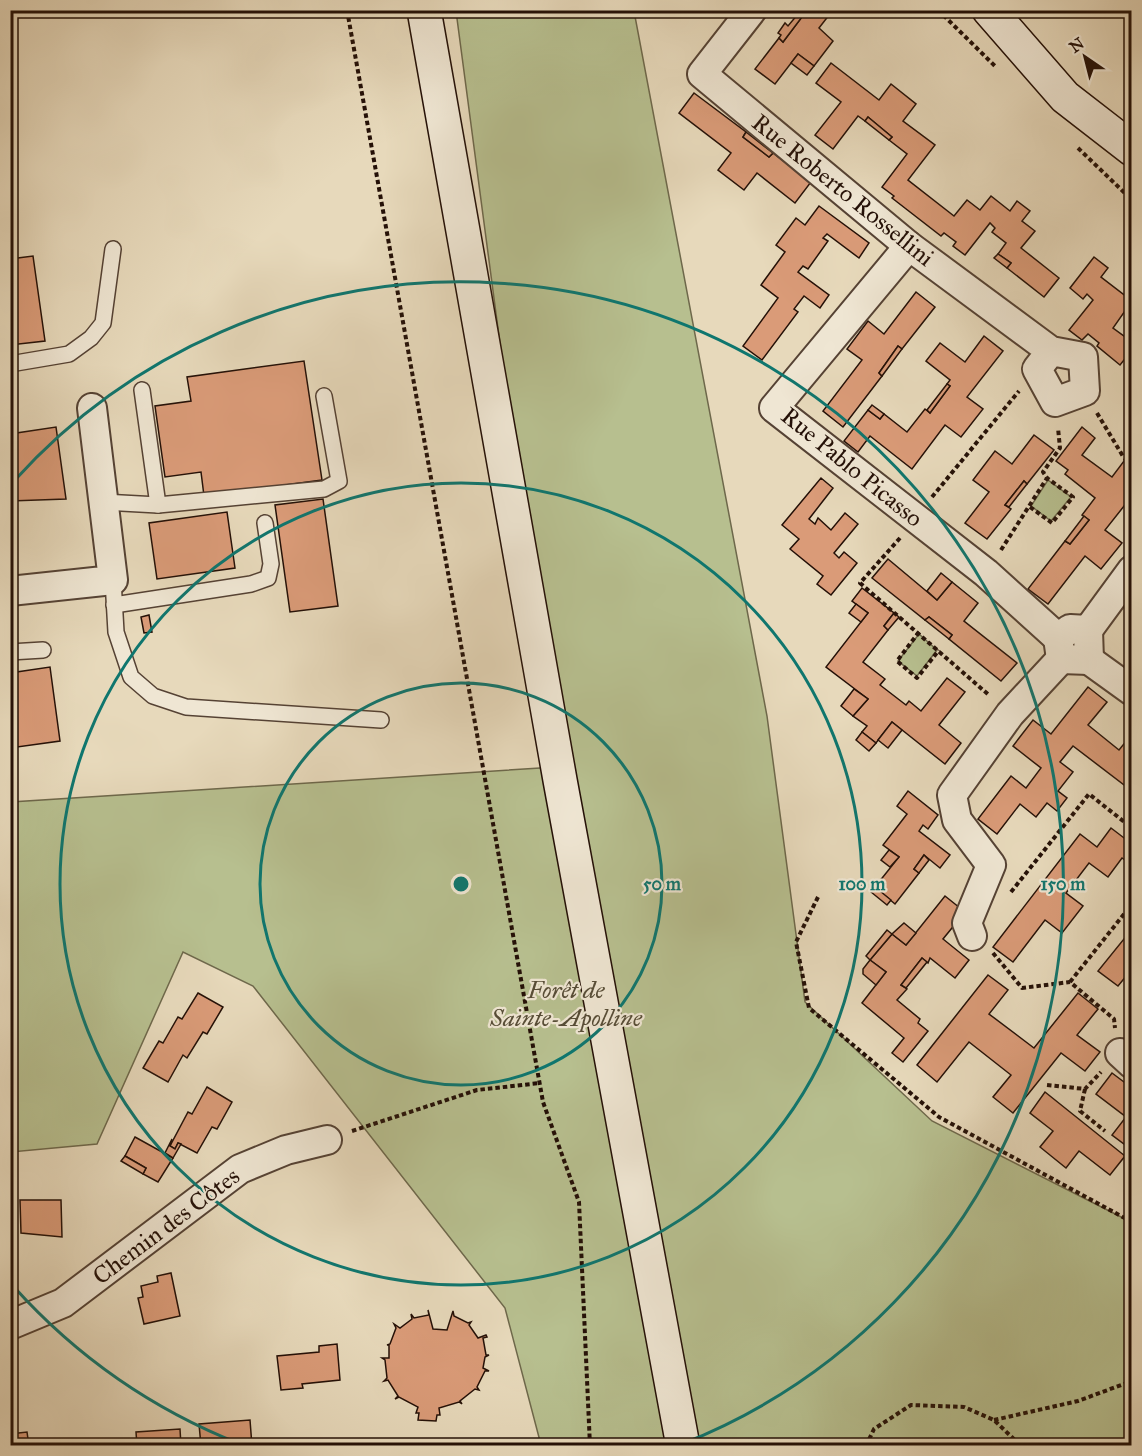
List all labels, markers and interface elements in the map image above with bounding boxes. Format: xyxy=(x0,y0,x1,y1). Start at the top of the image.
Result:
north arrow xyxy=(1055,27,1115,87)
text: N xyxy=(1066,33,1088,57)
street label: Rue Roberto Rossellini xyxy=(746,107,940,273)
street label: Rue Pablo Picasso xyxy=(775,401,929,533)
text: 50 m xyxy=(643,873,682,895)
text: 100 m xyxy=(839,873,886,895)
text: 150 m xyxy=(1041,873,1086,895)
centre of rings xyxy=(451,874,471,894)
park label: Forêt de Sainte-Apolline xyxy=(489,975,643,1033)
street label: Chemin des Côtes xyxy=(87,1161,245,1291)

